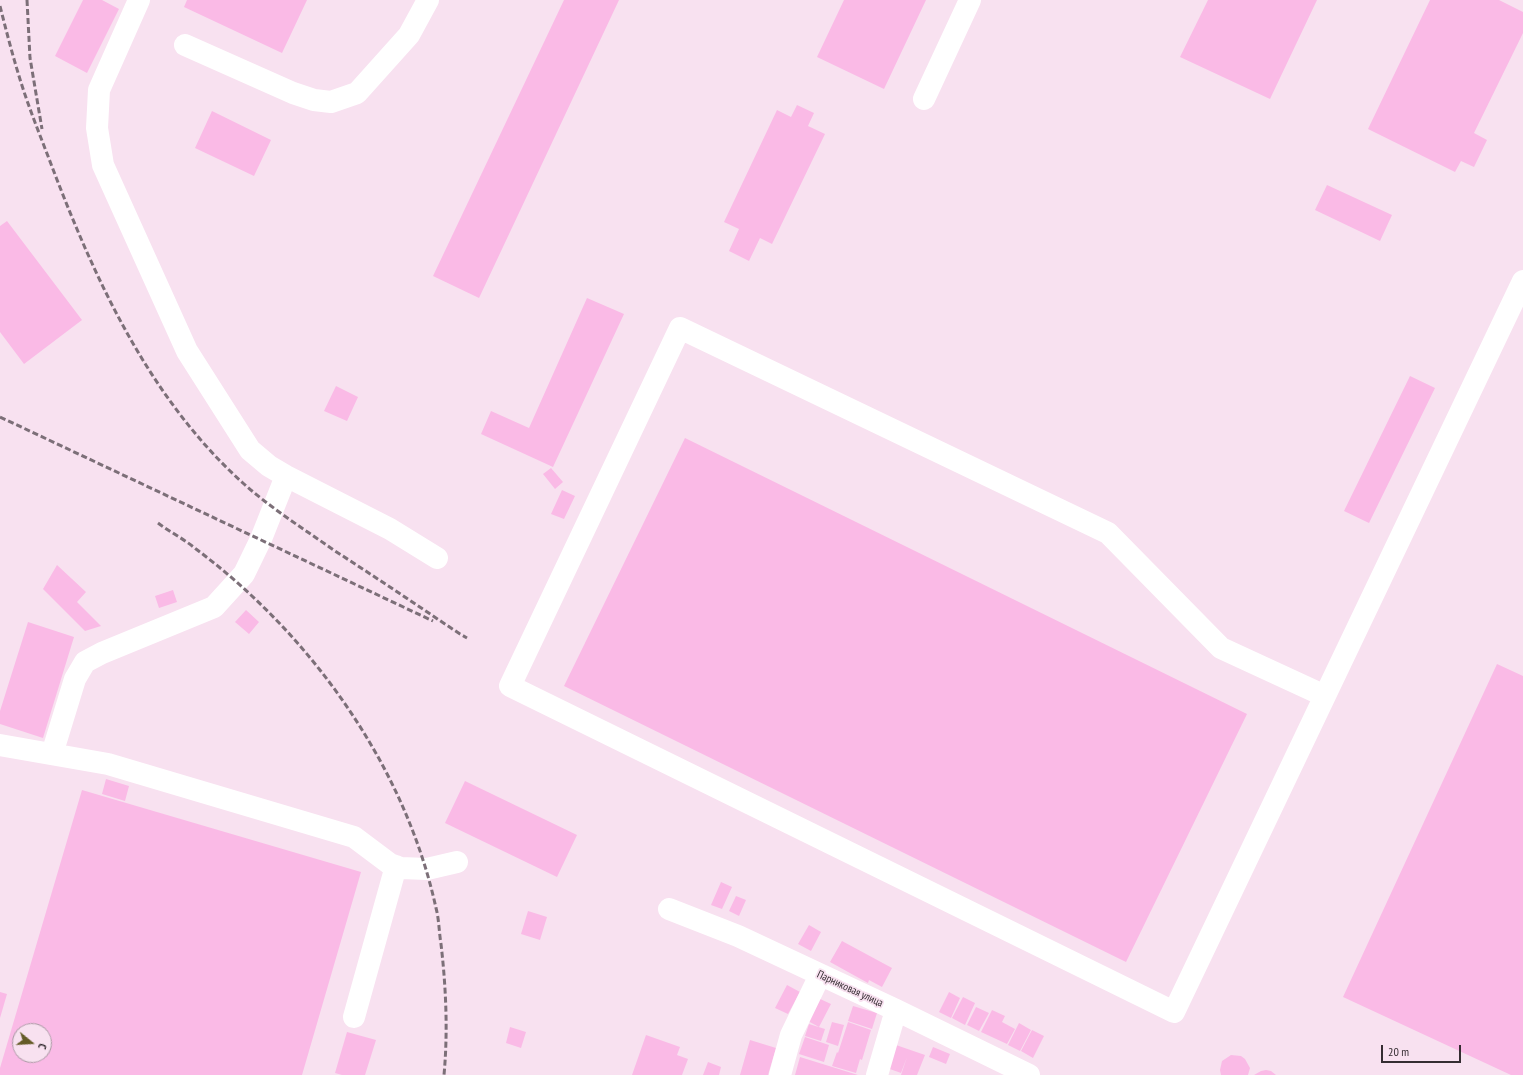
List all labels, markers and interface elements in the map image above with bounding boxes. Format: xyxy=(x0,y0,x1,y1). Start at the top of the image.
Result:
street label: Парниковая улица xyxy=(815,968,885,1010)
north arrow xyxy=(12,1023,52,1063)
scale bar xyxy=(1383,1037,1463,1063)
text: С xyxy=(35,1042,50,1051)
text: 20 m xyxy=(1388,1044,1409,1059)

